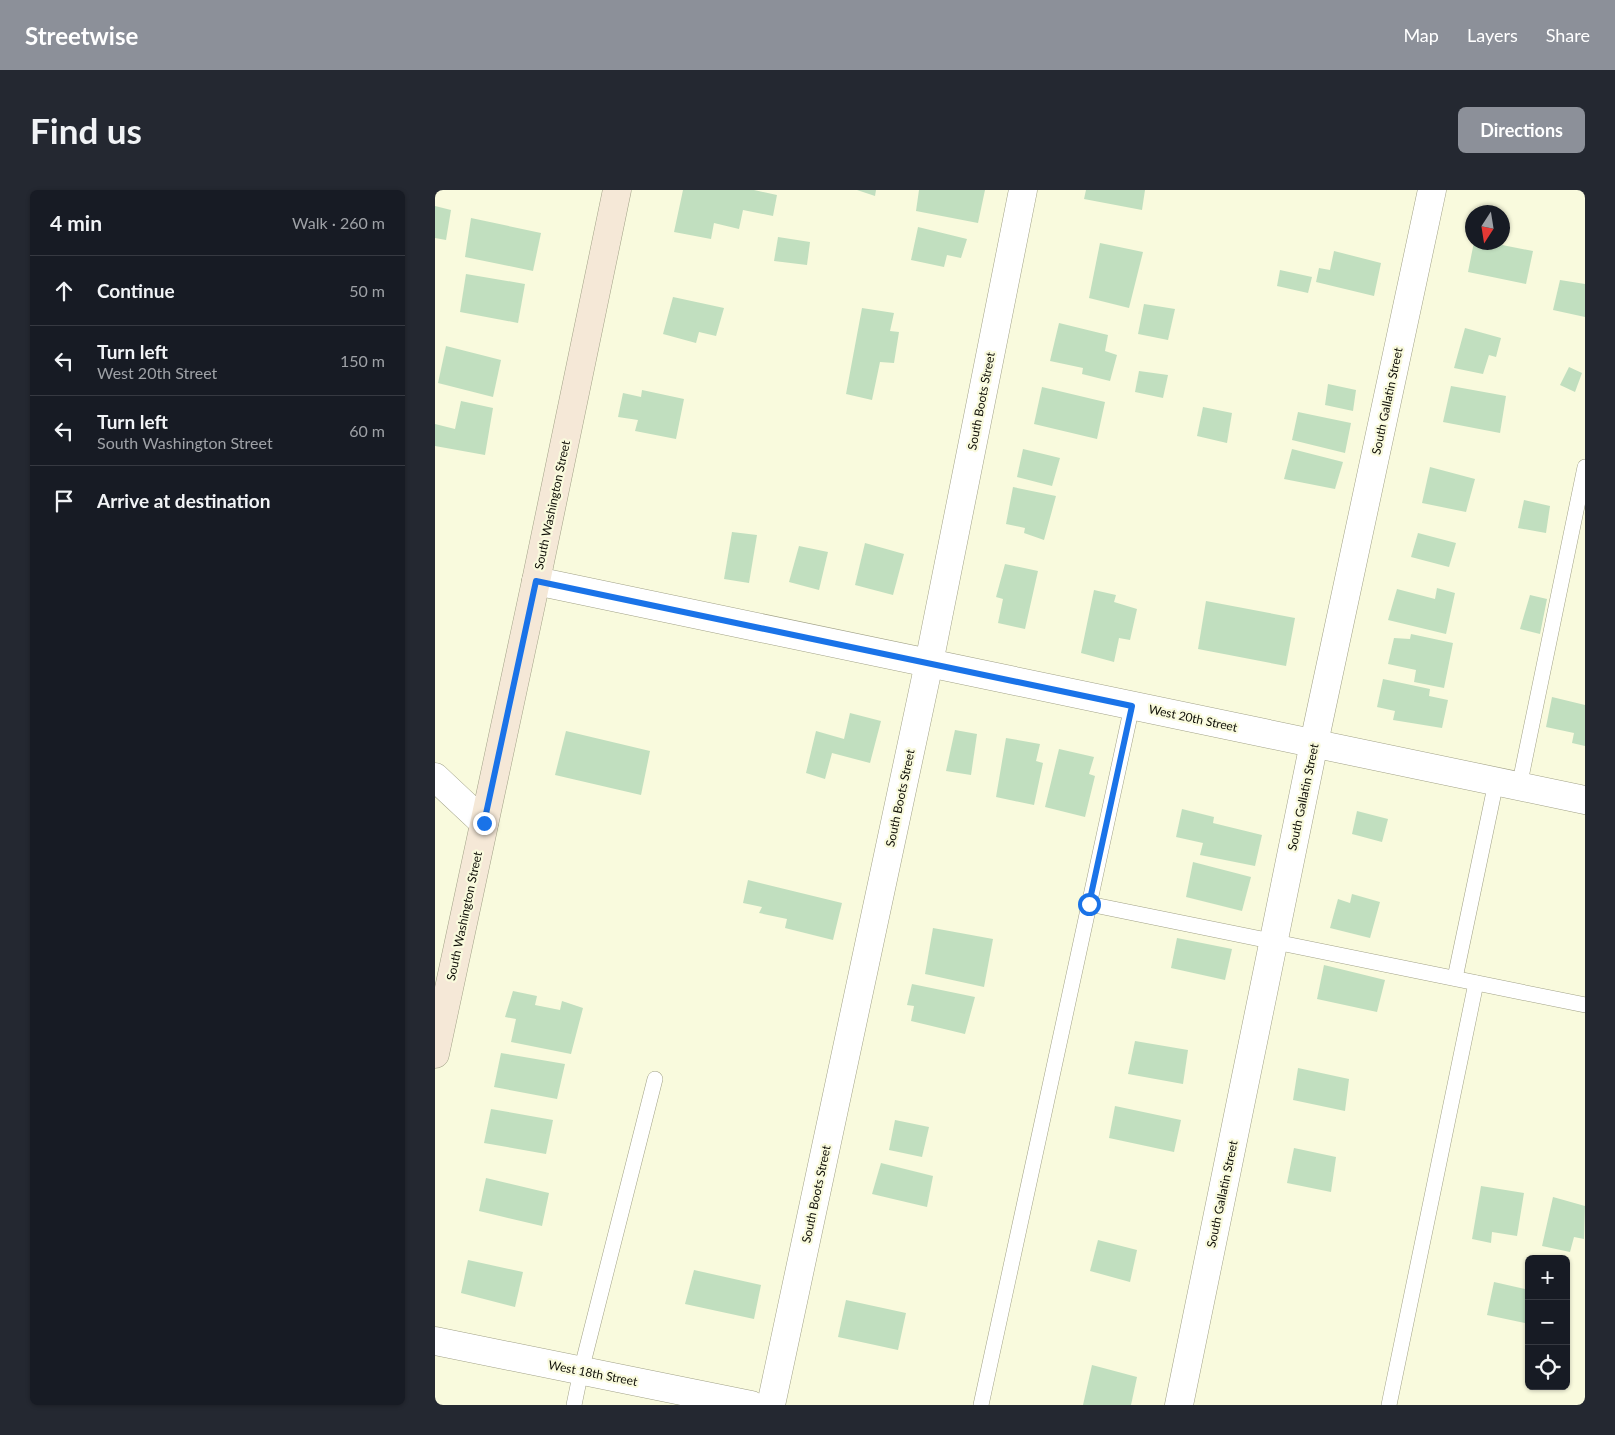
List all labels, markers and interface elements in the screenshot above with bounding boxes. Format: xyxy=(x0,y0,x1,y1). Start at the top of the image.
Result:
text: Streetwise xyxy=(25,21,138,50)
text: Map xyxy=(1403,24,1439,46)
text: Layers xyxy=(1467,24,1518,46)
text: Share xyxy=(1546,24,1590,46)
button: Directions xyxy=(1458,107,1585,153)
text: Find us xyxy=(30,109,142,151)
north arrow xyxy=(1465,205,1510,250)
text: 4 min xyxy=(50,210,102,235)
text: Walk · 260 m xyxy=(292,213,385,232)
icon: ahead xyxy=(50,277,78,305)
text: Continue xyxy=(97,279,175,302)
text: 50 m xyxy=(349,281,385,300)
text: Turn left xyxy=(97,340,168,363)
street label: South Gallatin Street xyxy=(1368,345,1406,456)
icon: left xyxy=(50,347,78,375)
street label: South Boots Street xyxy=(964,350,998,451)
text: 150 m xyxy=(340,351,385,370)
text: West 20th Street xyxy=(97,363,217,382)
text: Turn left xyxy=(97,410,168,433)
icon: left xyxy=(50,417,78,445)
text: 60 m xyxy=(349,421,385,440)
text: South Washington Street xyxy=(97,433,273,452)
street label: South Washington Street xyxy=(531,438,573,571)
icon: arrive xyxy=(50,487,78,515)
text: Arrive at destination xyxy=(97,489,270,512)
street label: West 20th Street xyxy=(1147,701,1239,735)
street label: South Gallatin Street xyxy=(1284,741,1322,852)
street label: South Boots Street xyxy=(882,747,918,848)
route end xyxy=(473,812,496,835)
street label: South Washington Street xyxy=(443,849,485,982)
route start xyxy=(1078,893,1101,916)
street label: South Gallatin Street xyxy=(1203,1138,1241,1249)
street label: South Boots Street xyxy=(798,1143,834,1244)
map controls xyxy=(1525,1255,1570,1390)
button: + xyxy=(1525,1255,1570,1300)
button: − xyxy=(1525,1300,1570,1345)
button: locate xyxy=(1525,1345,1570,1390)
street label: West 18th Street xyxy=(547,1357,639,1389)

